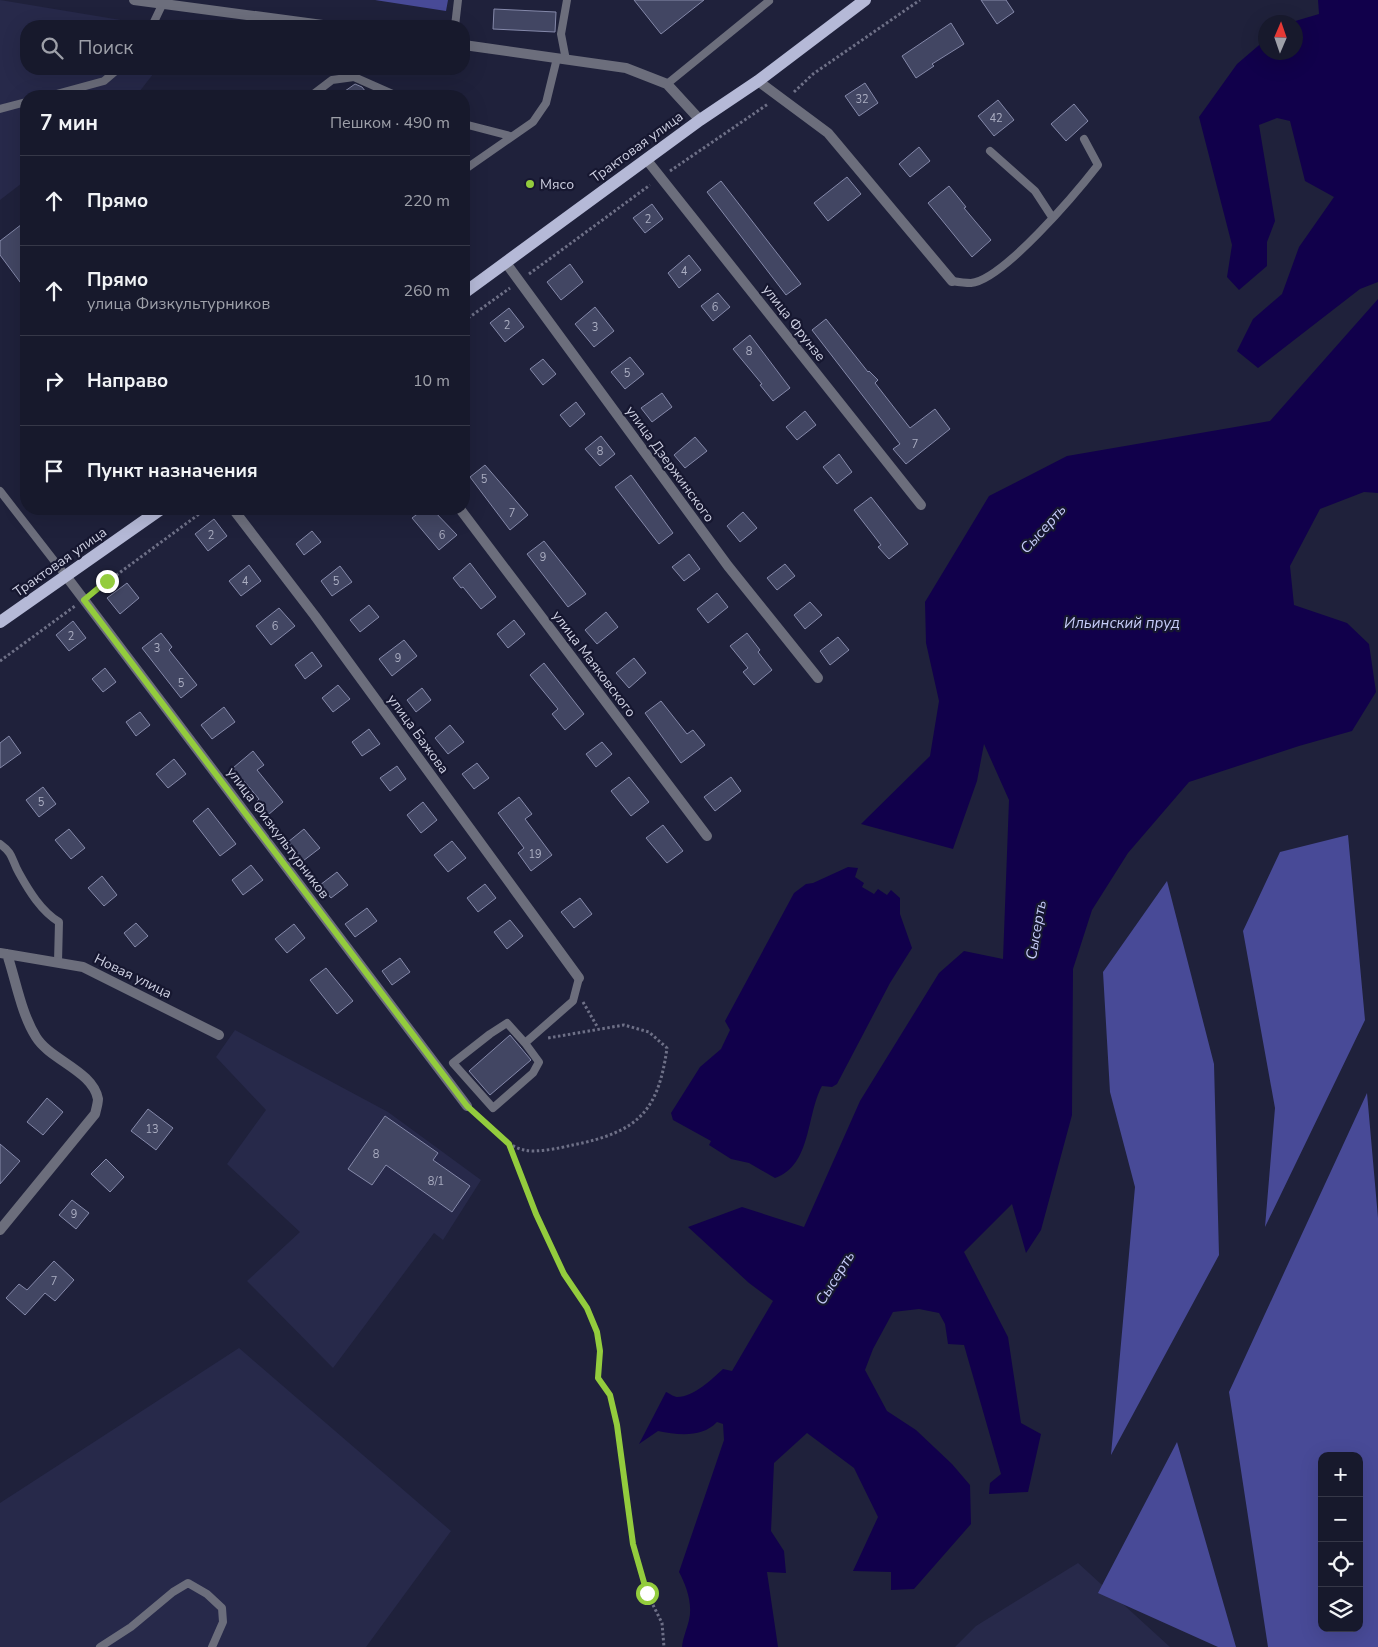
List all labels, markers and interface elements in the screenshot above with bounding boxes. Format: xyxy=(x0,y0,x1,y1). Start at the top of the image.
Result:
north arrow xyxy=(1258,15,1303,60)
search box xyxy=(20,20,470,75)
icon: search xyxy=(38,34,66,62)
text: Поиск xyxy=(78,35,133,61)
house number: 32 xyxy=(855,92,869,107)
street label: Трактовая улица xyxy=(587,107,687,187)
text: 7 мин xyxy=(40,109,98,137)
house number: 42 xyxy=(989,111,1003,126)
text: Пешком · 490 m xyxy=(330,112,450,134)
place label: Мясо xyxy=(540,175,574,194)
marker: Мясо xyxy=(524,178,536,190)
icon: ahead xyxy=(40,187,68,215)
text: Прямо xyxy=(87,188,148,214)
text: 220 m xyxy=(403,190,450,212)
house number: 2 xyxy=(645,212,651,227)
house number: 4 xyxy=(681,264,688,279)
text: Прямо xyxy=(87,267,148,293)
icon: ahead xyxy=(40,277,68,305)
text: 260 m xyxy=(403,280,450,302)
street label: улица Фрунзе xyxy=(758,281,830,365)
text: улица Физкультурников xyxy=(87,293,270,315)
house number: 6 xyxy=(712,300,719,315)
house number: 2 xyxy=(504,318,510,333)
house number: 3 xyxy=(592,320,598,335)
house number: 8 xyxy=(746,344,753,359)
house number: 5 xyxy=(624,366,631,381)
icon: right xyxy=(40,367,68,395)
text: Направо xyxy=(87,368,168,394)
text: 10 m xyxy=(413,370,450,392)
street label: улица Дзержинского xyxy=(621,402,719,526)
house number: 7 xyxy=(912,437,918,452)
house number: 8 xyxy=(597,444,604,459)
icon: arrive xyxy=(40,457,68,485)
text: Пункт назначения xyxy=(87,458,258,484)
house number: 5 xyxy=(481,472,488,487)
water label: Сысерть xyxy=(1016,500,1070,558)
house number: 7 xyxy=(509,506,515,521)
street label: Трактовая улица xyxy=(9,523,111,601)
house number: 2 xyxy=(208,528,214,543)
house number: 6 xyxy=(439,528,446,543)
house number: 9 xyxy=(540,550,546,565)
route end xyxy=(96,570,119,593)
house number: 4 xyxy=(242,574,249,589)
house number: 5 xyxy=(333,574,340,589)
street label: улица Маяковского xyxy=(548,607,640,721)
water label: Ильинский пруд xyxy=(1064,613,1180,633)
house number: 6 xyxy=(272,619,279,634)
house number: 2 xyxy=(68,629,74,644)
house number: 3 xyxy=(154,641,160,656)
house number: 9 xyxy=(395,651,401,666)
house number: 5 xyxy=(178,676,185,691)
street label: улица Бажова xyxy=(383,691,453,777)
street label: улица Физкультурников xyxy=(222,763,334,903)
house number: 5 xyxy=(38,795,45,810)
house number: 19 xyxy=(528,847,542,862)
water label: Сысерть xyxy=(1021,899,1051,961)
street label: Новая улица xyxy=(91,949,175,1003)
house number: 13 xyxy=(145,1122,159,1137)
house number: 8 xyxy=(373,1147,380,1162)
house number: 8/1 xyxy=(428,1174,444,1189)
house number: 9 xyxy=(71,1207,77,1222)
water label: Сысерть xyxy=(811,1247,859,1309)
house number: 7 xyxy=(51,1274,57,1289)
map controls xyxy=(1318,1452,1363,1632)
button: + xyxy=(1318,1452,1363,1497)
button: − xyxy=(1318,1497,1363,1542)
button: locate xyxy=(1318,1542,1363,1587)
route start xyxy=(636,1582,659,1605)
button: layers xyxy=(1318,1587,1363,1632)

